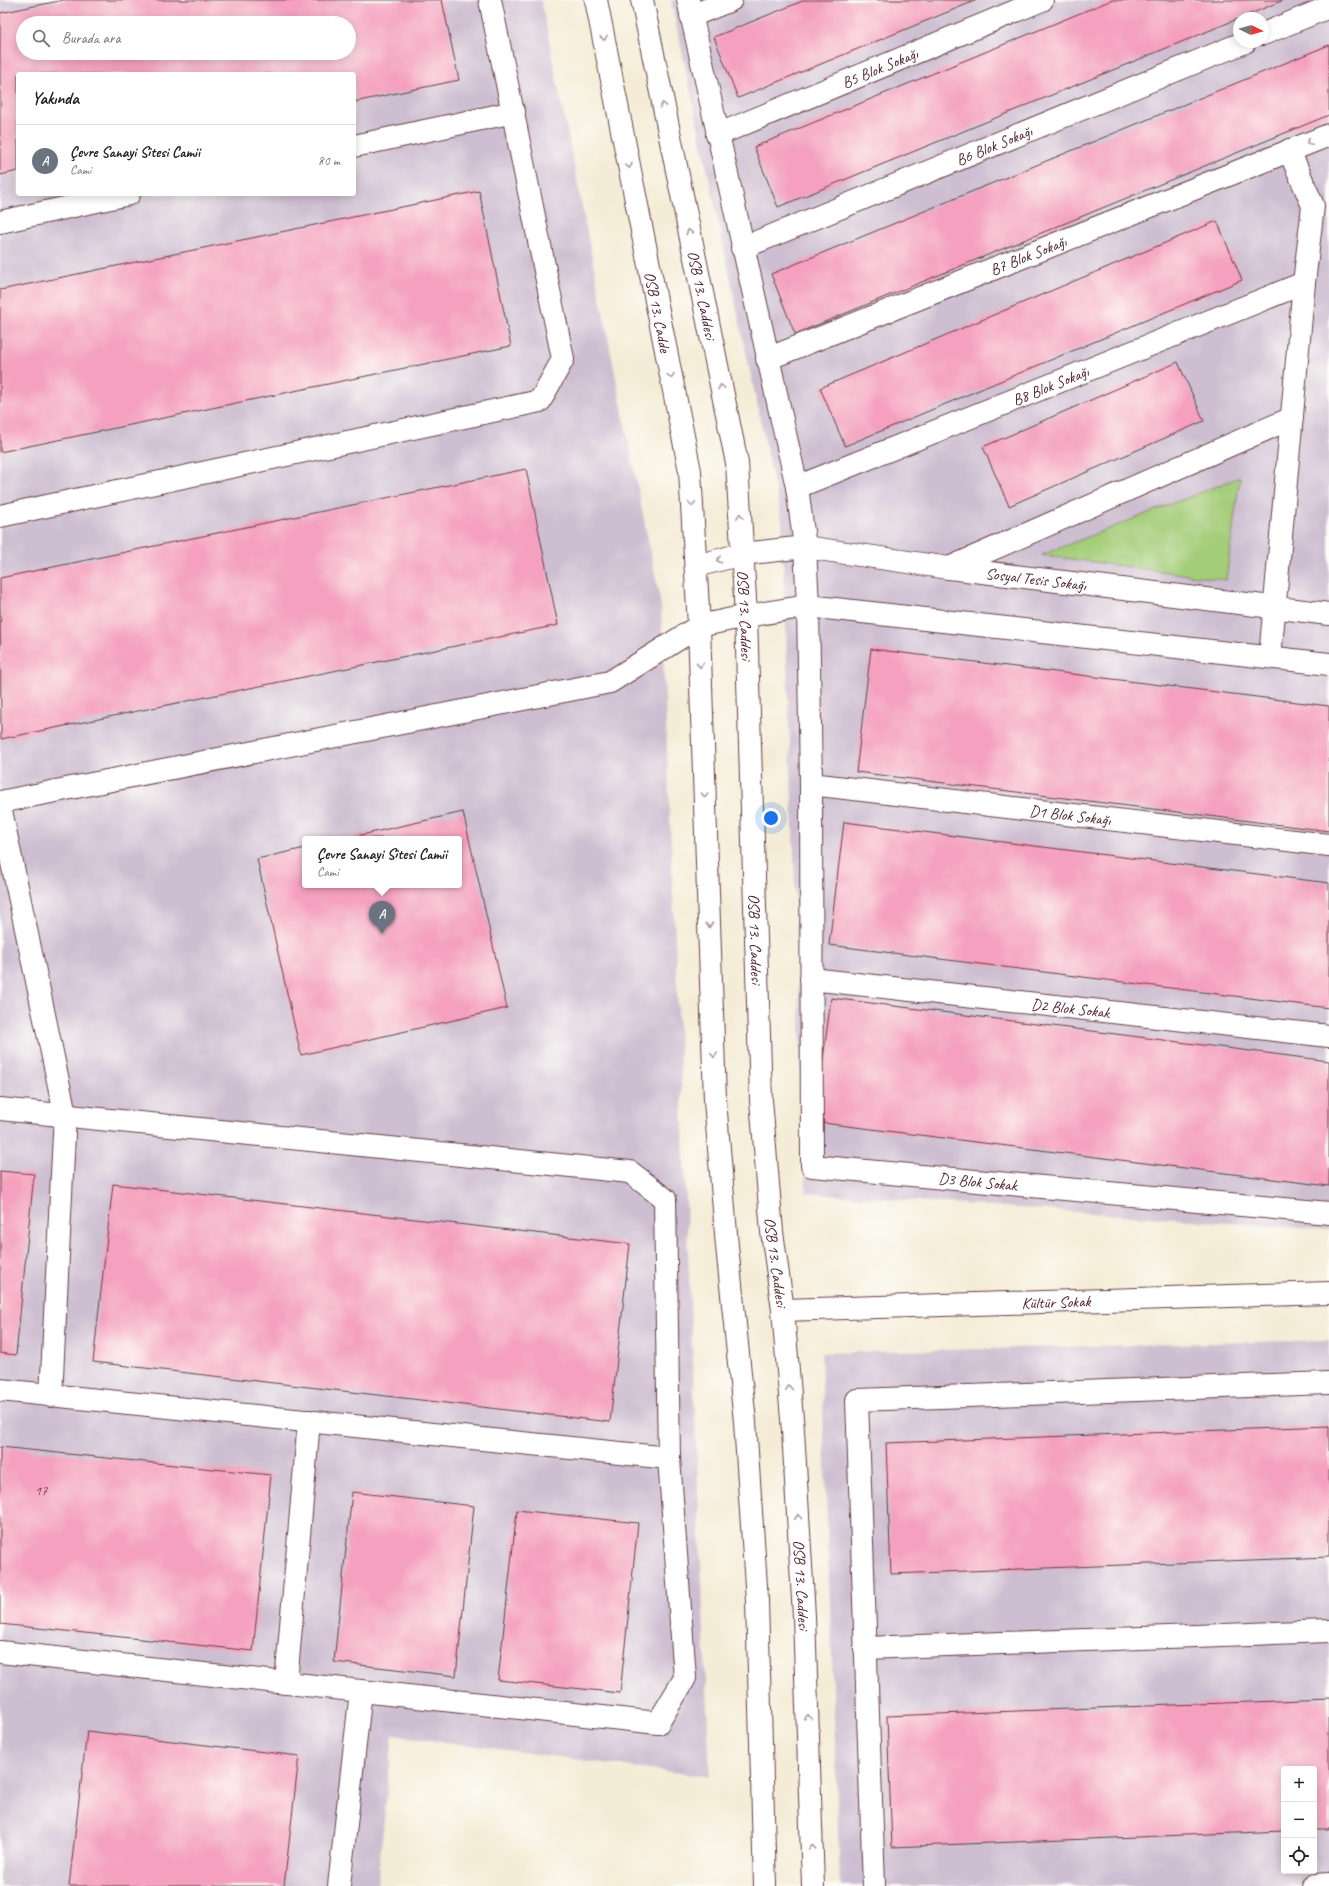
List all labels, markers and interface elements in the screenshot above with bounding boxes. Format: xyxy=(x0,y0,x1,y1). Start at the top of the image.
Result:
north arrow xyxy=(1233,12,1269,48)
search box xyxy=(16,16,356,60)
icon: search xyxy=(30,27,52,49)
text: Burada ara xyxy=(62,29,120,48)
one-way arrow xyxy=(599,35,607,41)
street label: B5 Blok Sokağı xyxy=(839,43,922,93)
text: Yakında xyxy=(32,88,79,109)
one-way arrow xyxy=(660,102,668,108)
street label: B6 Blok Sokağı xyxy=(953,121,1036,170)
one-way arrow xyxy=(1306,138,1313,146)
text: Çevre Sanayi Sitesi Camii xyxy=(70,143,200,162)
text: A xyxy=(42,153,48,169)
text: 80 m xyxy=(318,153,340,169)
text: Cami xyxy=(70,162,92,178)
one-way arrow xyxy=(625,163,633,169)
one-way arrow xyxy=(686,229,694,236)
street label: B7 Blok Sokağı xyxy=(987,231,1070,280)
street label: OSB 13. Caddesi xyxy=(683,249,721,343)
street label: OSB 13. Cadde xyxy=(639,270,675,356)
street label: B8 Blok Sokağı xyxy=(1010,361,1093,410)
one-way arrow xyxy=(667,372,675,379)
one-way arrow xyxy=(718,384,726,390)
one-way arrow xyxy=(688,501,697,507)
one-way arrow xyxy=(736,512,745,519)
one-way arrow xyxy=(716,555,723,564)
street label: Sosyal Tesis Sokağı xyxy=(984,564,1088,596)
street label: OSB 13. Caddesi xyxy=(732,570,756,662)
one-way arrow xyxy=(696,662,705,668)
one-way arrow xyxy=(701,792,709,798)
street label: D1 Blok Sokağı xyxy=(1028,801,1113,830)
your location xyxy=(761,808,781,828)
popup xyxy=(302,836,462,888)
text: Çevre Sanayi Sitesi Camii xyxy=(317,845,447,864)
text: Cami xyxy=(317,864,339,880)
street label: OSB 13. Caddesi xyxy=(744,894,766,986)
pin: A xyxy=(369,901,395,934)
one-way arrow xyxy=(705,922,713,928)
street label: D2 Blok Sokak xyxy=(1030,994,1112,1023)
one-way arrow xyxy=(709,1052,718,1058)
street label: D3 Blok Sokak xyxy=(938,1169,1019,1196)
street label: OSB 13. Caddesi xyxy=(760,1217,792,1310)
street label: Kültür Sokak xyxy=(1021,1291,1092,1314)
one-way arrow xyxy=(785,1385,794,1391)
house number: 17 xyxy=(35,1482,48,1499)
one-way arrow xyxy=(794,1514,803,1520)
street label: OSB 13. Caddesi xyxy=(788,1539,814,1632)
one-way arrow xyxy=(803,1714,812,1720)
map controls xyxy=(1281,1766,1317,1874)
button: + xyxy=(1281,1766,1317,1802)
button: − xyxy=(1281,1802,1317,1838)
button: locate xyxy=(1281,1838,1317,1874)
one-way arrow xyxy=(808,1844,816,1850)

